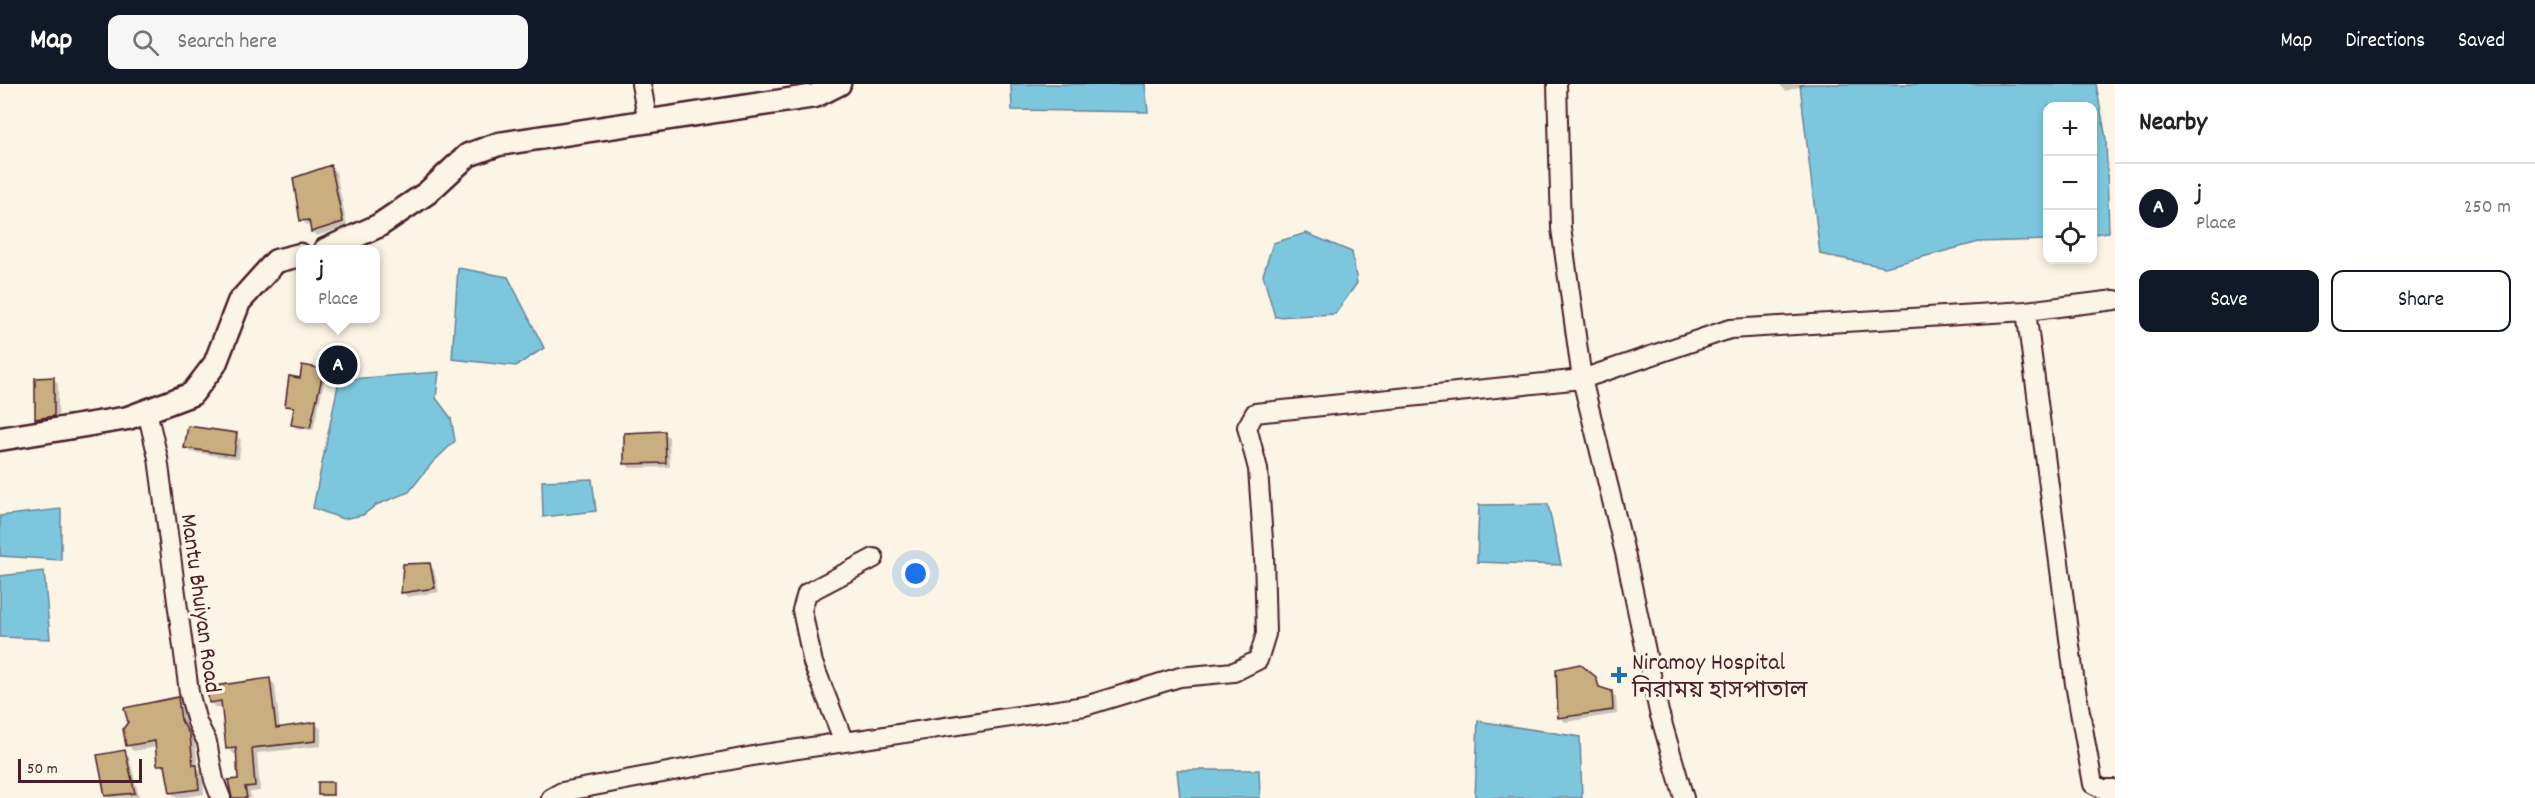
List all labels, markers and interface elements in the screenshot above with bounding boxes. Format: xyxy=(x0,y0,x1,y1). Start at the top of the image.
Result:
search box xyxy=(108,15,528,69)
text: Map xyxy=(30,22,72,62)
icon: search xyxy=(129,26,162,59)
text: Search here xyxy=(177,27,277,58)
text: Map xyxy=(2281,27,2312,57)
text: Directions xyxy=(2345,27,2425,57)
text: Saved xyxy=(2458,27,2505,57)
map controls xyxy=(2043,102,2097,264)
button: + xyxy=(2043,102,2097,156)
text: Nearby xyxy=(2139,105,2207,142)
button: − xyxy=(2043,156,2097,210)
text: j xyxy=(2196,179,2202,210)
text: A xyxy=(2153,194,2164,222)
text: 250 m xyxy=(2464,194,2511,222)
button: locate xyxy=(2043,210,2097,264)
text: Place xyxy=(2196,210,2236,238)
popup xyxy=(296,245,380,323)
text: j xyxy=(318,255,324,286)
button: Save xyxy=(2139,270,2319,332)
button: Share xyxy=(2331,270,2511,332)
text: Place xyxy=(318,286,358,314)
pin: A xyxy=(318,342,358,388)
street label: Mantu Bhuiyan Road xyxy=(170,512,228,695)
your location xyxy=(901,559,930,588)
place label: Niramoy Hospital নিরাময় হাসপাতাল xyxy=(1631,647,1808,709)
marker: Niramoy Hospital নিরাময় হাসপাতাল xyxy=(1610,666,1628,684)
scale bar xyxy=(18,756,142,784)
text: 50 m xyxy=(27,758,58,781)

